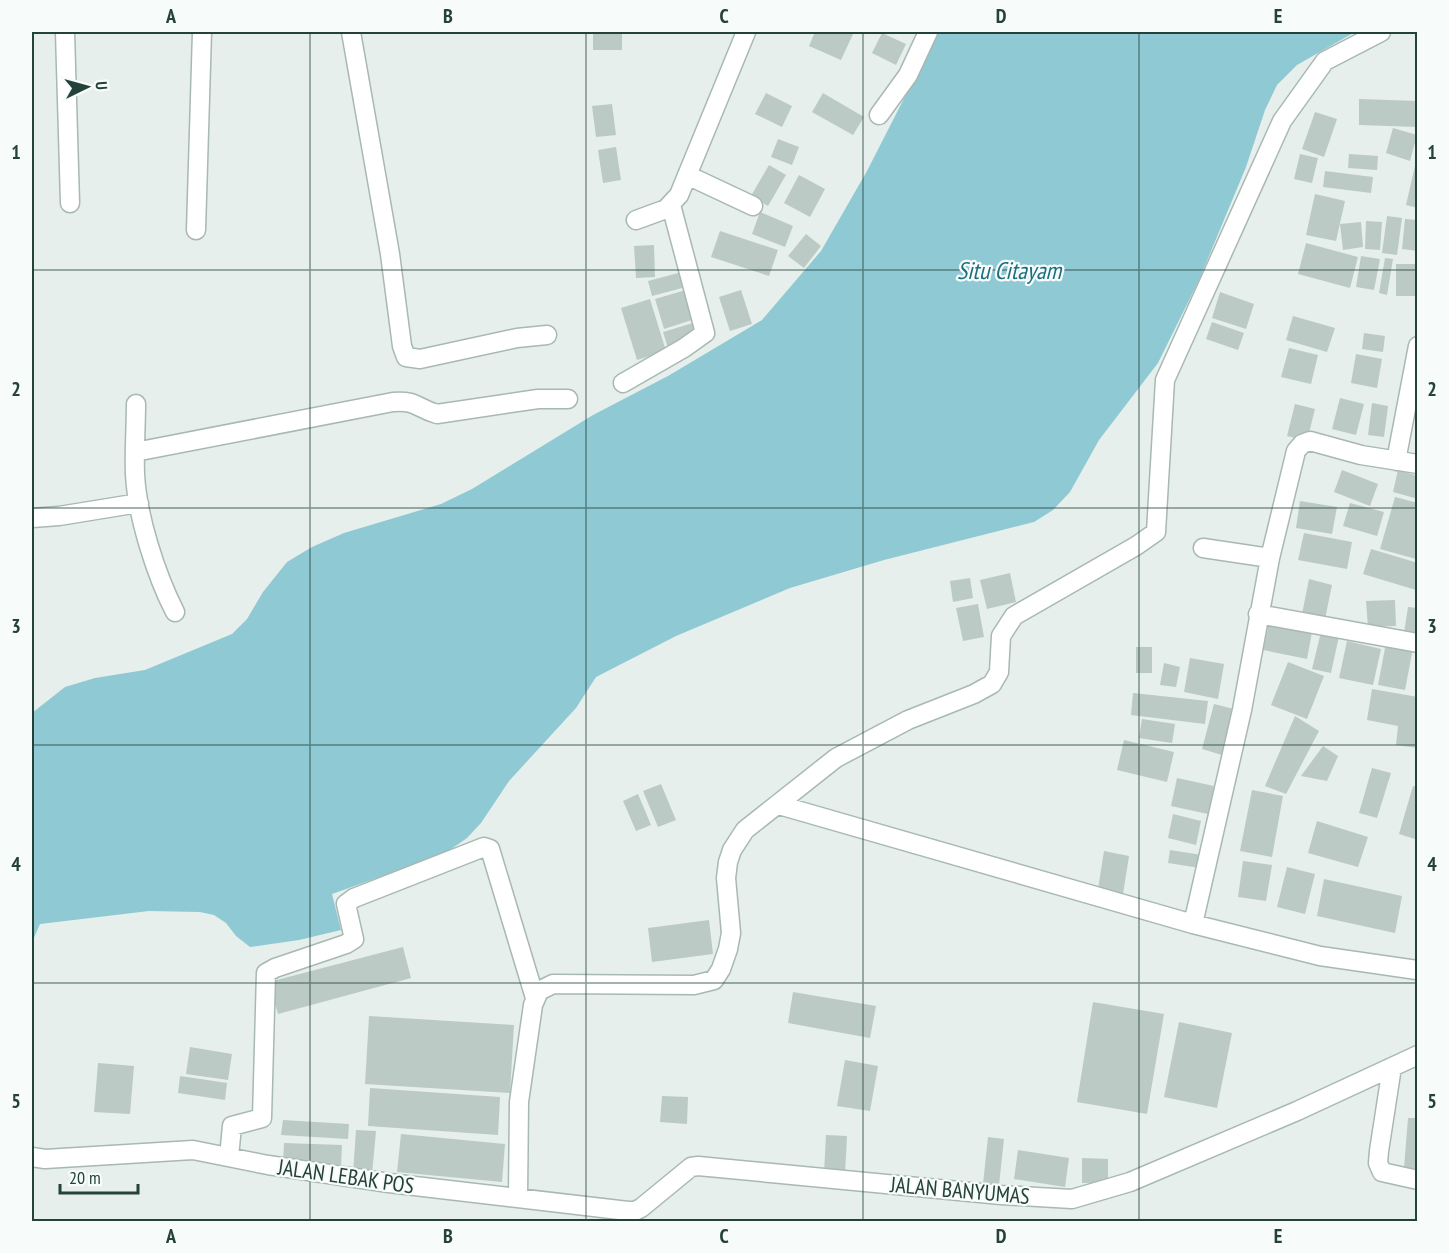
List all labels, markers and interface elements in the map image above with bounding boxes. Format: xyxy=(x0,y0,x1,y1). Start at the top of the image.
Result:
text: A xyxy=(165,3,177,29)
text: B xyxy=(443,3,453,29)
text: C xyxy=(719,3,729,29)
text: D xyxy=(996,3,1007,29)
text: E xyxy=(1274,3,1282,29)
north arrow xyxy=(57,57,117,117)
text: U xyxy=(92,81,112,91)
text: 1 xyxy=(11,139,21,165)
text: 1 xyxy=(1427,139,1437,165)
water label: Situ Citayam xyxy=(957,255,1062,286)
text: 2 xyxy=(11,376,21,402)
text: 2 xyxy=(1427,376,1437,402)
text: 3 xyxy=(11,613,21,639)
text: 3 xyxy=(1427,613,1437,639)
text: 4 xyxy=(11,851,21,877)
text: 4 xyxy=(1427,851,1437,877)
text: 5 xyxy=(11,1088,21,1114)
text: 5 xyxy=(1427,1088,1437,1114)
street label: JALAN LEBAK POS xyxy=(275,1152,416,1199)
scale bar xyxy=(60,1157,138,1195)
text: 20 m xyxy=(69,1166,101,1189)
street label: JALAN BANYUMAS xyxy=(888,1170,1031,1210)
text: A xyxy=(165,1223,177,1249)
text: B xyxy=(443,1223,453,1249)
text: C xyxy=(719,1223,729,1249)
text: D xyxy=(996,1223,1007,1249)
text: E xyxy=(1274,1223,1282,1249)

